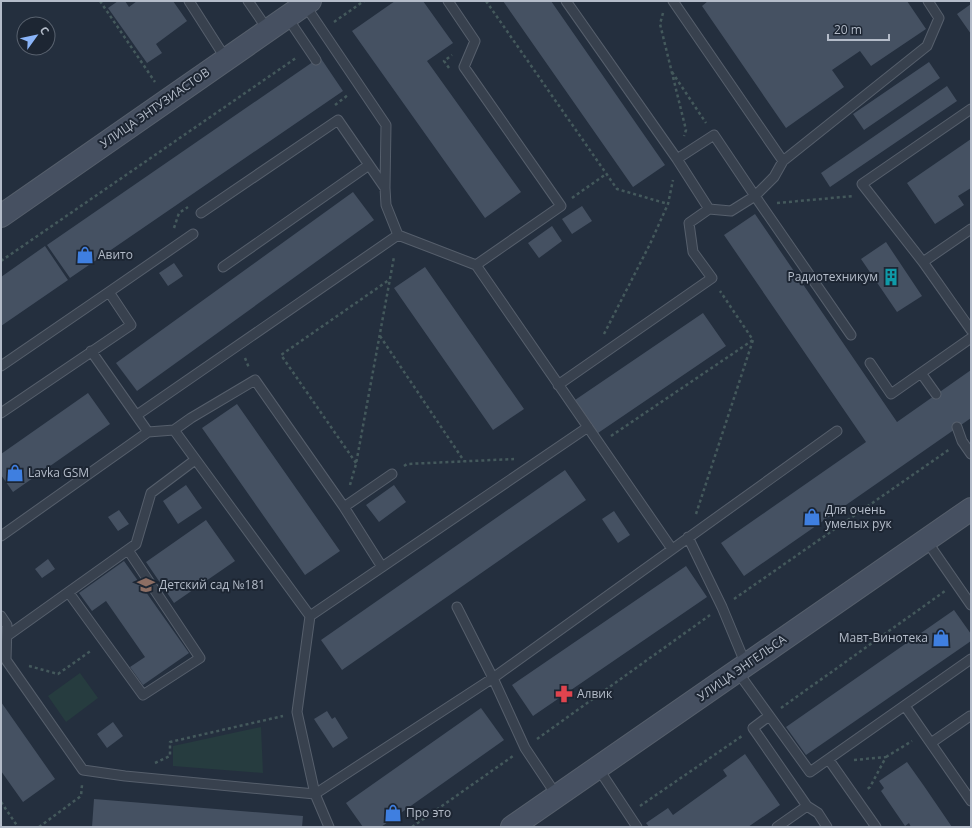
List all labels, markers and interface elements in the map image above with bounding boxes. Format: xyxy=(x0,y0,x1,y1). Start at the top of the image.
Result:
north arrow xyxy=(16,16,56,56)
scale bar xyxy=(828,16,889,42)
text: 20 m xyxy=(834,21,862,38)
text: С xyxy=(37,23,53,37)
street label: УЛИЦА ЭНТУЗИАСТОВ xyxy=(97,63,213,152)
shop icon: Авито xyxy=(75,245,95,265)
place label: Авито xyxy=(98,246,133,263)
building icon: Радиотехникум xyxy=(881,267,901,287)
place label: Радиотехникум xyxy=(787,268,878,285)
shop icon: Lavka GSM xyxy=(5,463,25,483)
place label: Lavka GSM xyxy=(28,464,89,481)
place label: Для очень умелых рук xyxy=(825,501,892,532)
shop icon: Для очень умелых рук xyxy=(802,507,822,527)
school or university icon: Детский сад №181 xyxy=(136,575,156,595)
place label: Детский сад №181 xyxy=(159,576,265,593)
shop icon: Мавт-Винотека xyxy=(931,628,951,648)
place label: Мавт-Винотека xyxy=(839,629,928,646)
street label: УЛИЦА ЭНГЕЛЬСА xyxy=(694,630,790,705)
pharmacy icon: Алвик xyxy=(554,684,574,704)
place label: Алвик xyxy=(577,685,613,702)
shop icon: Про это xyxy=(383,803,403,823)
place label: Про это xyxy=(406,804,451,821)

